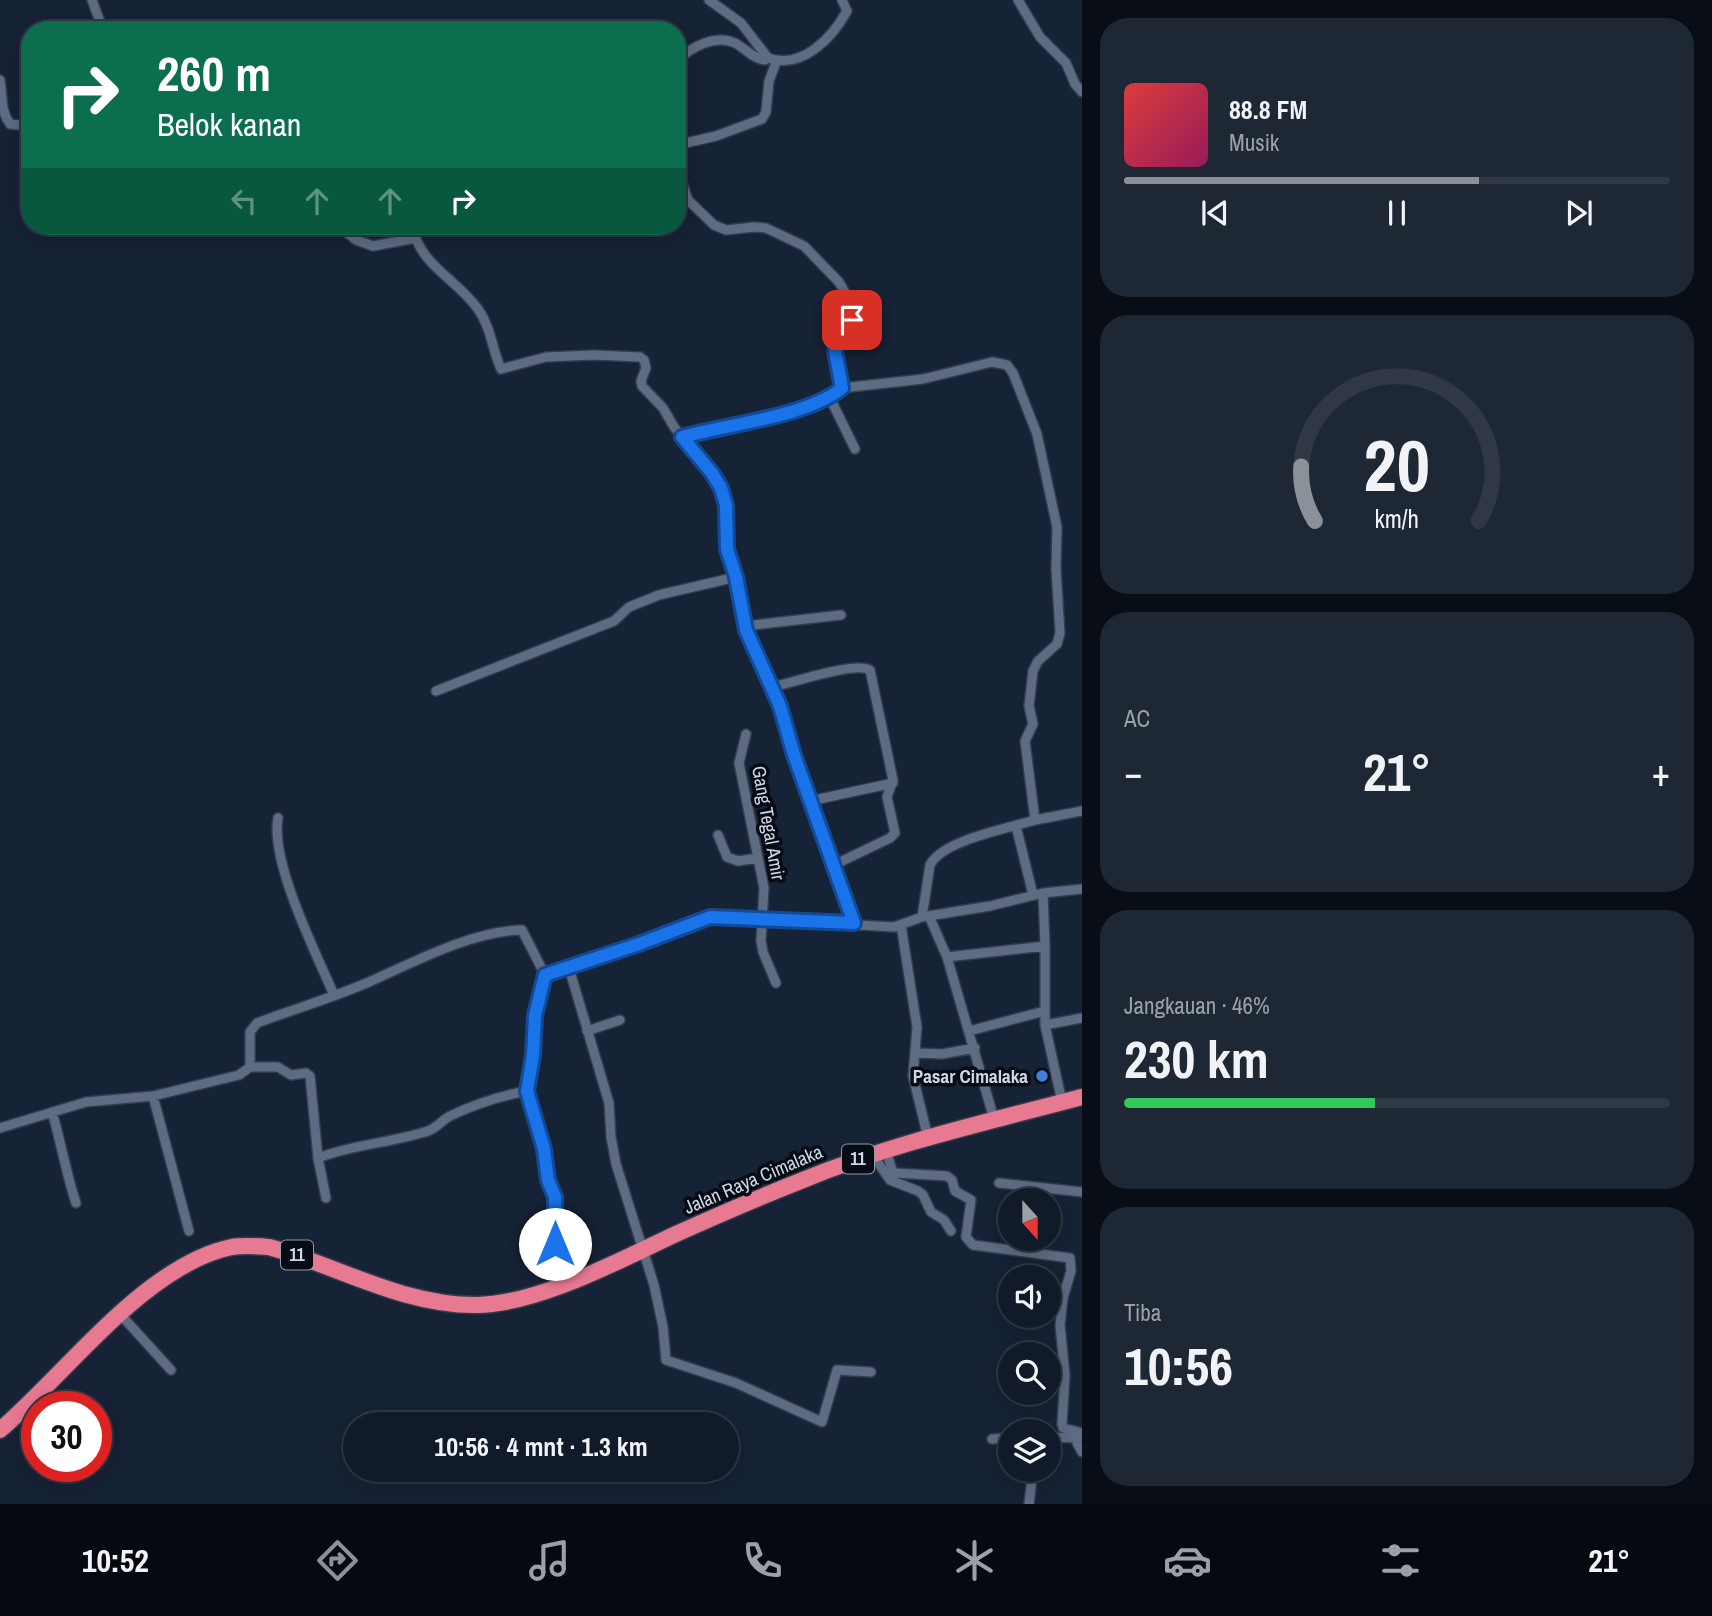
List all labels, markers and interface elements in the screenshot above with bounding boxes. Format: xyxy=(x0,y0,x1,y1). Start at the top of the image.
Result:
text: 260 m xyxy=(157,40,271,106)
icon: right xyxy=(42,49,133,140)
text: 88.8 FM xyxy=(1229,92,1307,127)
text: Belok kanan xyxy=(157,103,301,146)
text: Musik xyxy=(1229,127,1279,158)
icon: left xyxy=(225,182,263,220)
icon: ahead xyxy=(298,182,336,220)
icon: ahead xyxy=(371,182,409,220)
icon: right xyxy=(444,182,482,220)
icon: previous xyxy=(1196,194,1234,232)
icon: pause xyxy=(1378,194,1416,232)
icon: next xyxy=(1560,194,1598,232)
pin xyxy=(822,290,882,350)
icon: arrive xyxy=(833,301,871,339)
text: 20 xyxy=(1364,416,1430,514)
text: km/h xyxy=(1375,502,1419,536)
text: AC xyxy=(1124,703,1150,734)
text: 21° xyxy=(1363,737,1431,807)
text: − xyxy=(1124,747,1142,798)
text: + xyxy=(1652,747,1670,798)
street label: Gang Tegal Amir xyxy=(746,764,792,883)
text: Jangkauan · 46% xyxy=(1124,990,1270,1021)
text: 230 km xyxy=(1124,1024,1269,1094)
place label: Pasar Cimalaka xyxy=(913,1063,1028,1089)
marker: Pasar Cimalaka xyxy=(1034,1068,1050,1084)
street label: Jalan Raya Cimalaka xyxy=(680,1138,827,1220)
road number: 11 xyxy=(842,1144,874,1174)
north arrow xyxy=(998,1188,1060,1251)
map controls xyxy=(998,1188,1061,1482)
position arrow xyxy=(518,1207,592,1281)
road number: 11 xyxy=(281,1240,313,1270)
button: sound xyxy=(998,1265,1061,1328)
text: Tiba xyxy=(1124,1297,1161,1328)
text: 10:56 xyxy=(1124,1331,1233,1401)
button: search xyxy=(998,1342,1061,1405)
speed limit sign: 30 xyxy=(21,1391,112,1482)
button: layers xyxy=(998,1419,1061,1482)
text: 10:56 · 4 mnt · 1.3 km xyxy=(434,1429,648,1464)
icon: directions xyxy=(313,1536,362,1585)
icon: music xyxy=(525,1536,574,1585)
icon: phone xyxy=(738,1536,787,1585)
icon: climate xyxy=(950,1536,999,1585)
icon: car xyxy=(1163,1536,1212,1585)
icon: filters xyxy=(1376,1536,1425,1585)
text: 10:52 xyxy=(82,1539,149,1582)
text: 21° xyxy=(1588,1539,1630,1582)

